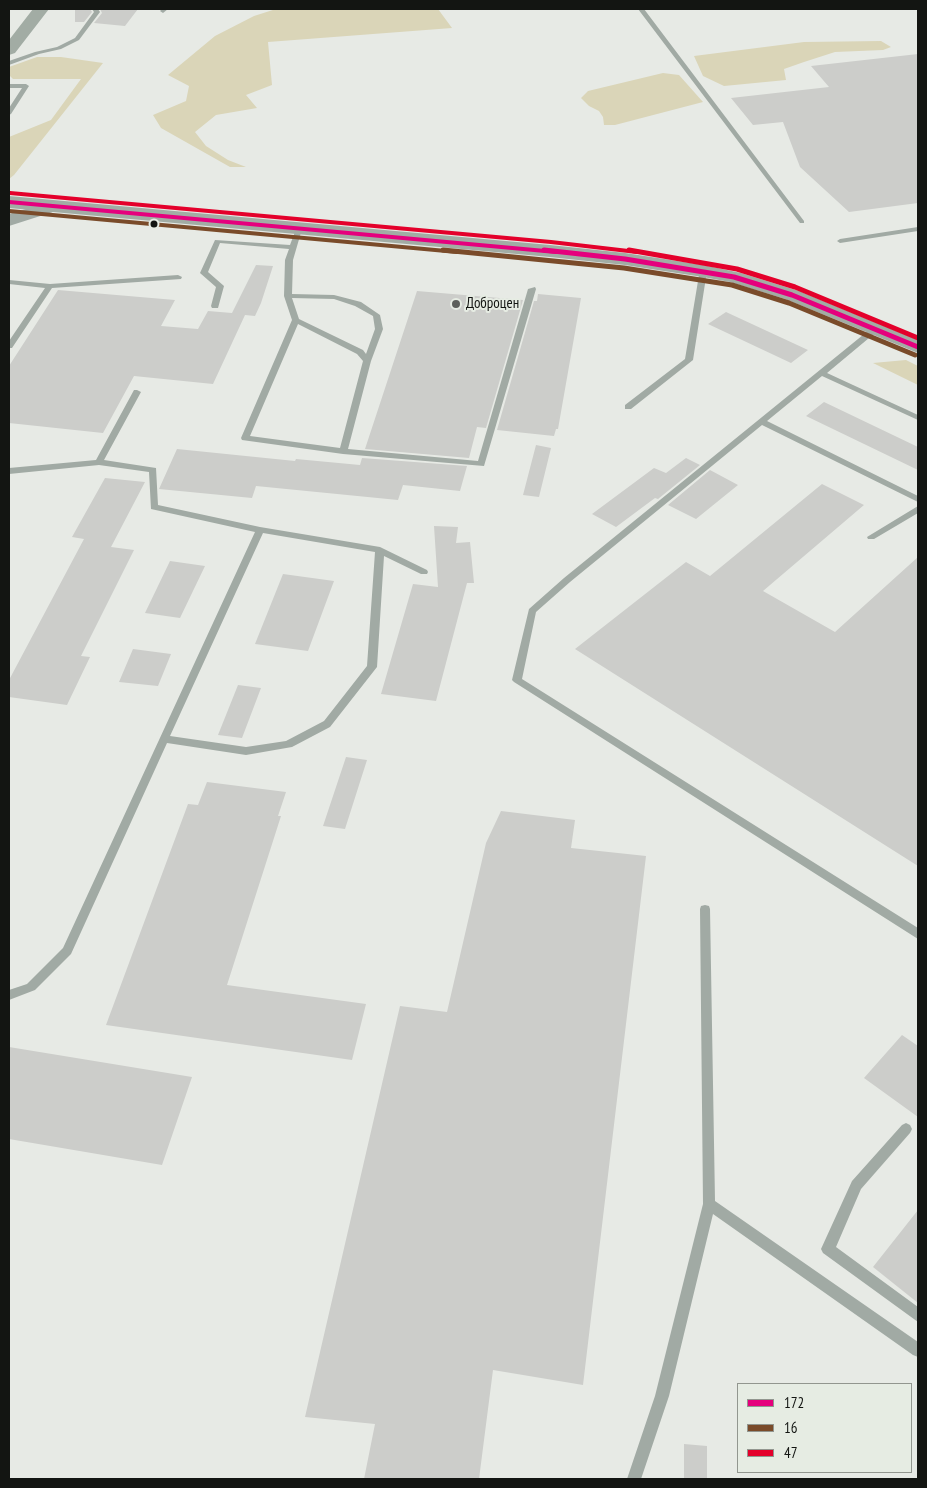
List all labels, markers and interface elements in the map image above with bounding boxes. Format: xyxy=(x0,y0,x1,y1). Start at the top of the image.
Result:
unlabelled marker xyxy=(149,219,159,229)
place label: Доброцен xyxy=(466,295,519,313)
marker: Доброцен xyxy=(450,298,462,310)
legend xyxy=(737,1383,912,1473)
text: 172 xyxy=(784,1393,804,1412)
text: 16 xyxy=(784,1418,798,1437)
text: 47 xyxy=(784,1443,798,1462)

